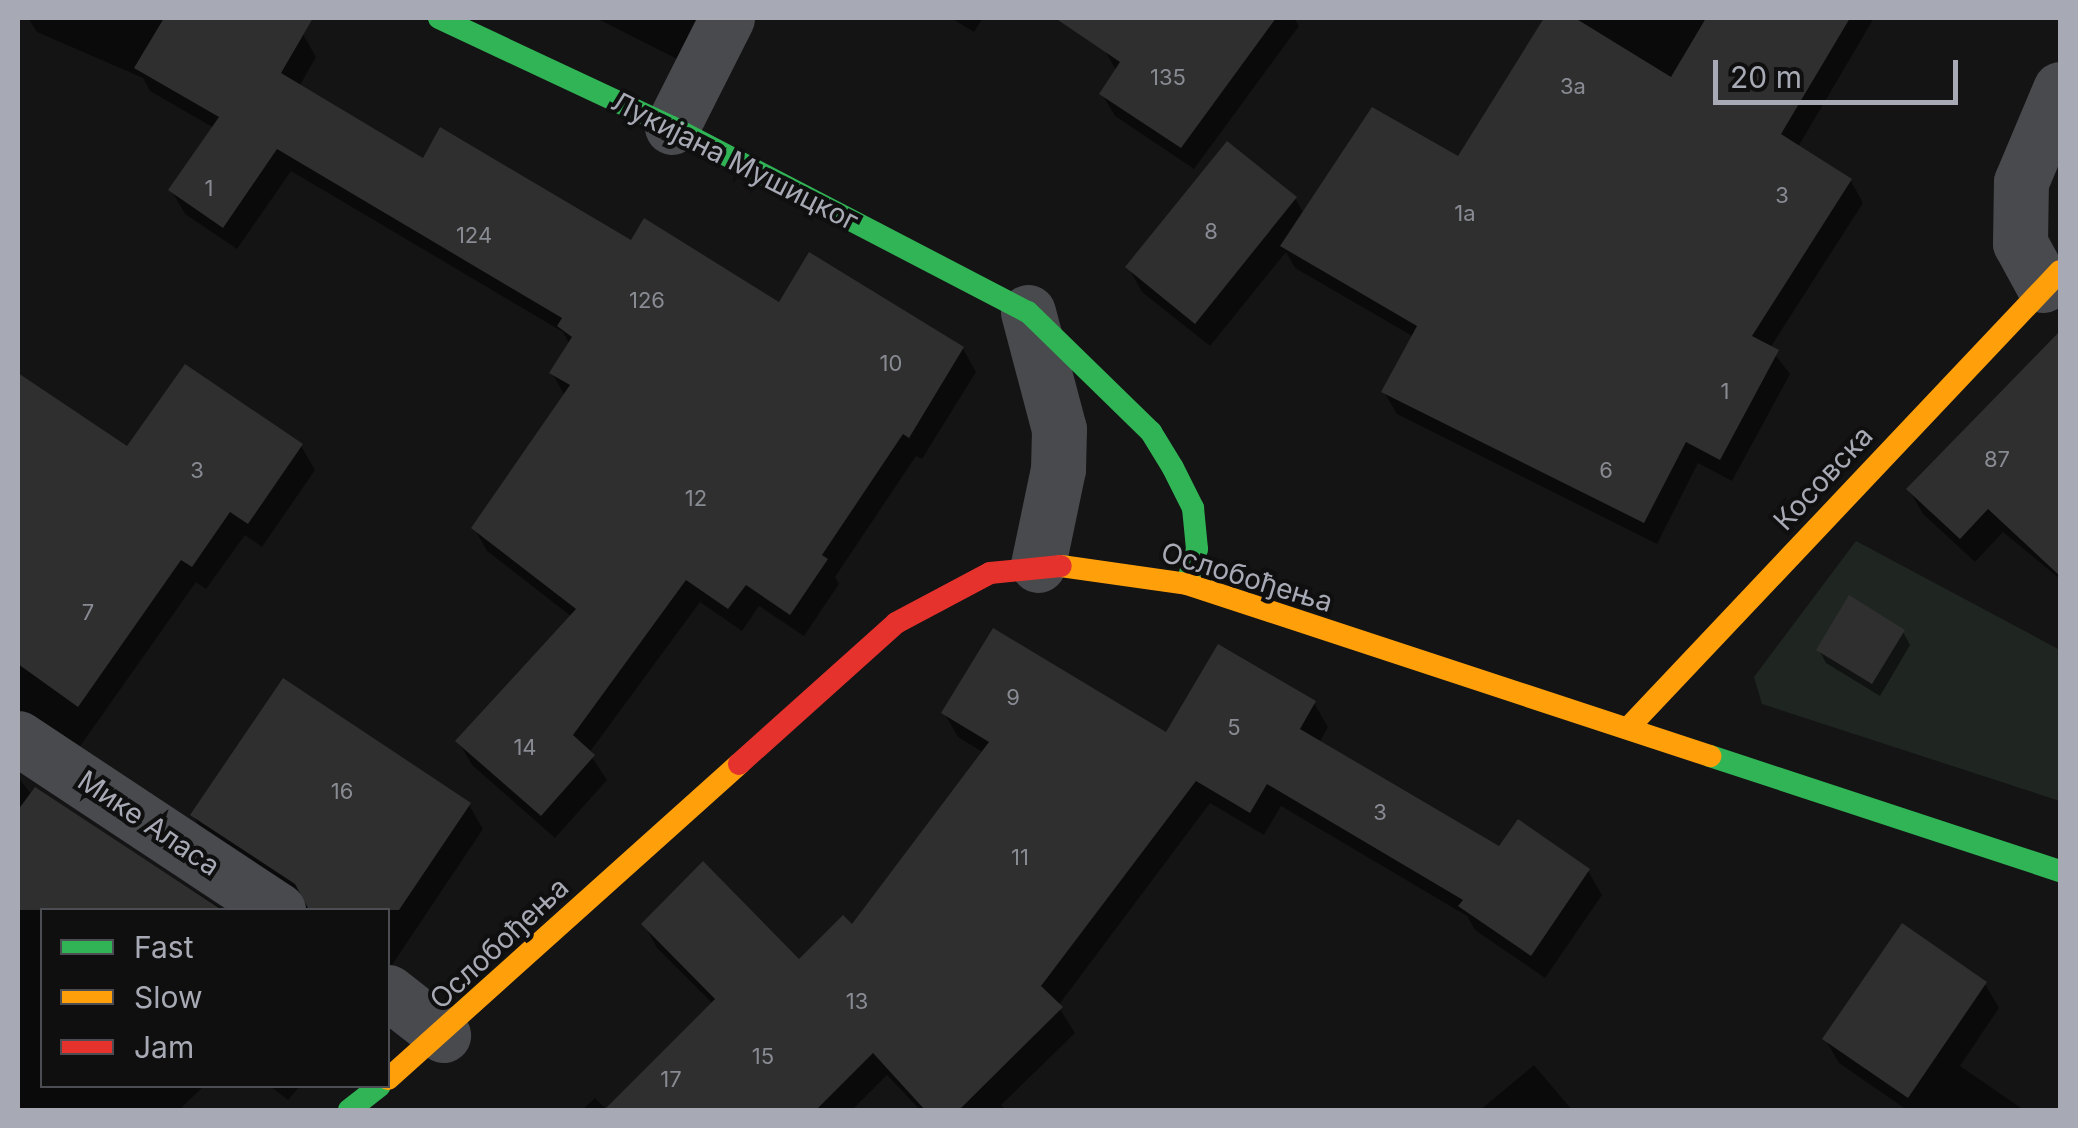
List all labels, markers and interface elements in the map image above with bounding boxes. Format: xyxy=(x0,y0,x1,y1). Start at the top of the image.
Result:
scale bar xyxy=(1718,40,1963,102)
text: 20 m xyxy=(1730,59,1802,95)
house number: 135 xyxy=(1150,65,1186,91)
house number: 3a xyxy=(1560,74,1586,100)
street label: Лукијана Мушицког xyxy=(606,84,864,238)
house number: 1 xyxy=(205,176,213,202)
house number: 3 xyxy=(1775,183,1789,209)
house number: 1a xyxy=(1454,201,1476,227)
house number: 8 xyxy=(1204,219,1218,245)
house number: 124 xyxy=(456,223,492,249)
house number: 126 xyxy=(629,288,665,314)
house number: 10 xyxy=(880,351,902,377)
house number: 1 xyxy=(1721,379,1729,405)
street label: Косовска xyxy=(1766,419,1880,537)
house number: 87 xyxy=(1984,447,2010,473)
house number: 3 xyxy=(190,458,204,484)
house number: 6 xyxy=(1599,458,1613,484)
house number: 12 xyxy=(685,486,707,512)
street label: Ослобођења xyxy=(1157,535,1337,619)
house number: 7 xyxy=(82,600,94,626)
house number: 9 xyxy=(1006,685,1020,711)
house number: 5 xyxy=(1227,715,1241,741)
house number: 14 xyxy=(513,735,537,761)
street label: Мике Аласа xyxy=(72,763,226,883)
house number: 16 xyxy=(331,779,353,805)
house number: 3 xyxy=(1373,800,1387,826)
house number: 11 xyxy=(1011,845,1029,871)
street label: Ослобођења xyxy=(423,870,575,1016)
legend xyxy=(40,908,390,1088)
text: Fast xyxy=(134,929,193,965)
text: Slow xyxy=(134,979,203,1015)
house number: 13 xyxy=(846,989,868,1015)
text: Jam xyxy=(134,1029,194,1065)
house number: 15 xyxy=(752,1044,774,1070)
house number: 17 xyxy=(660,1067,682,1093)

